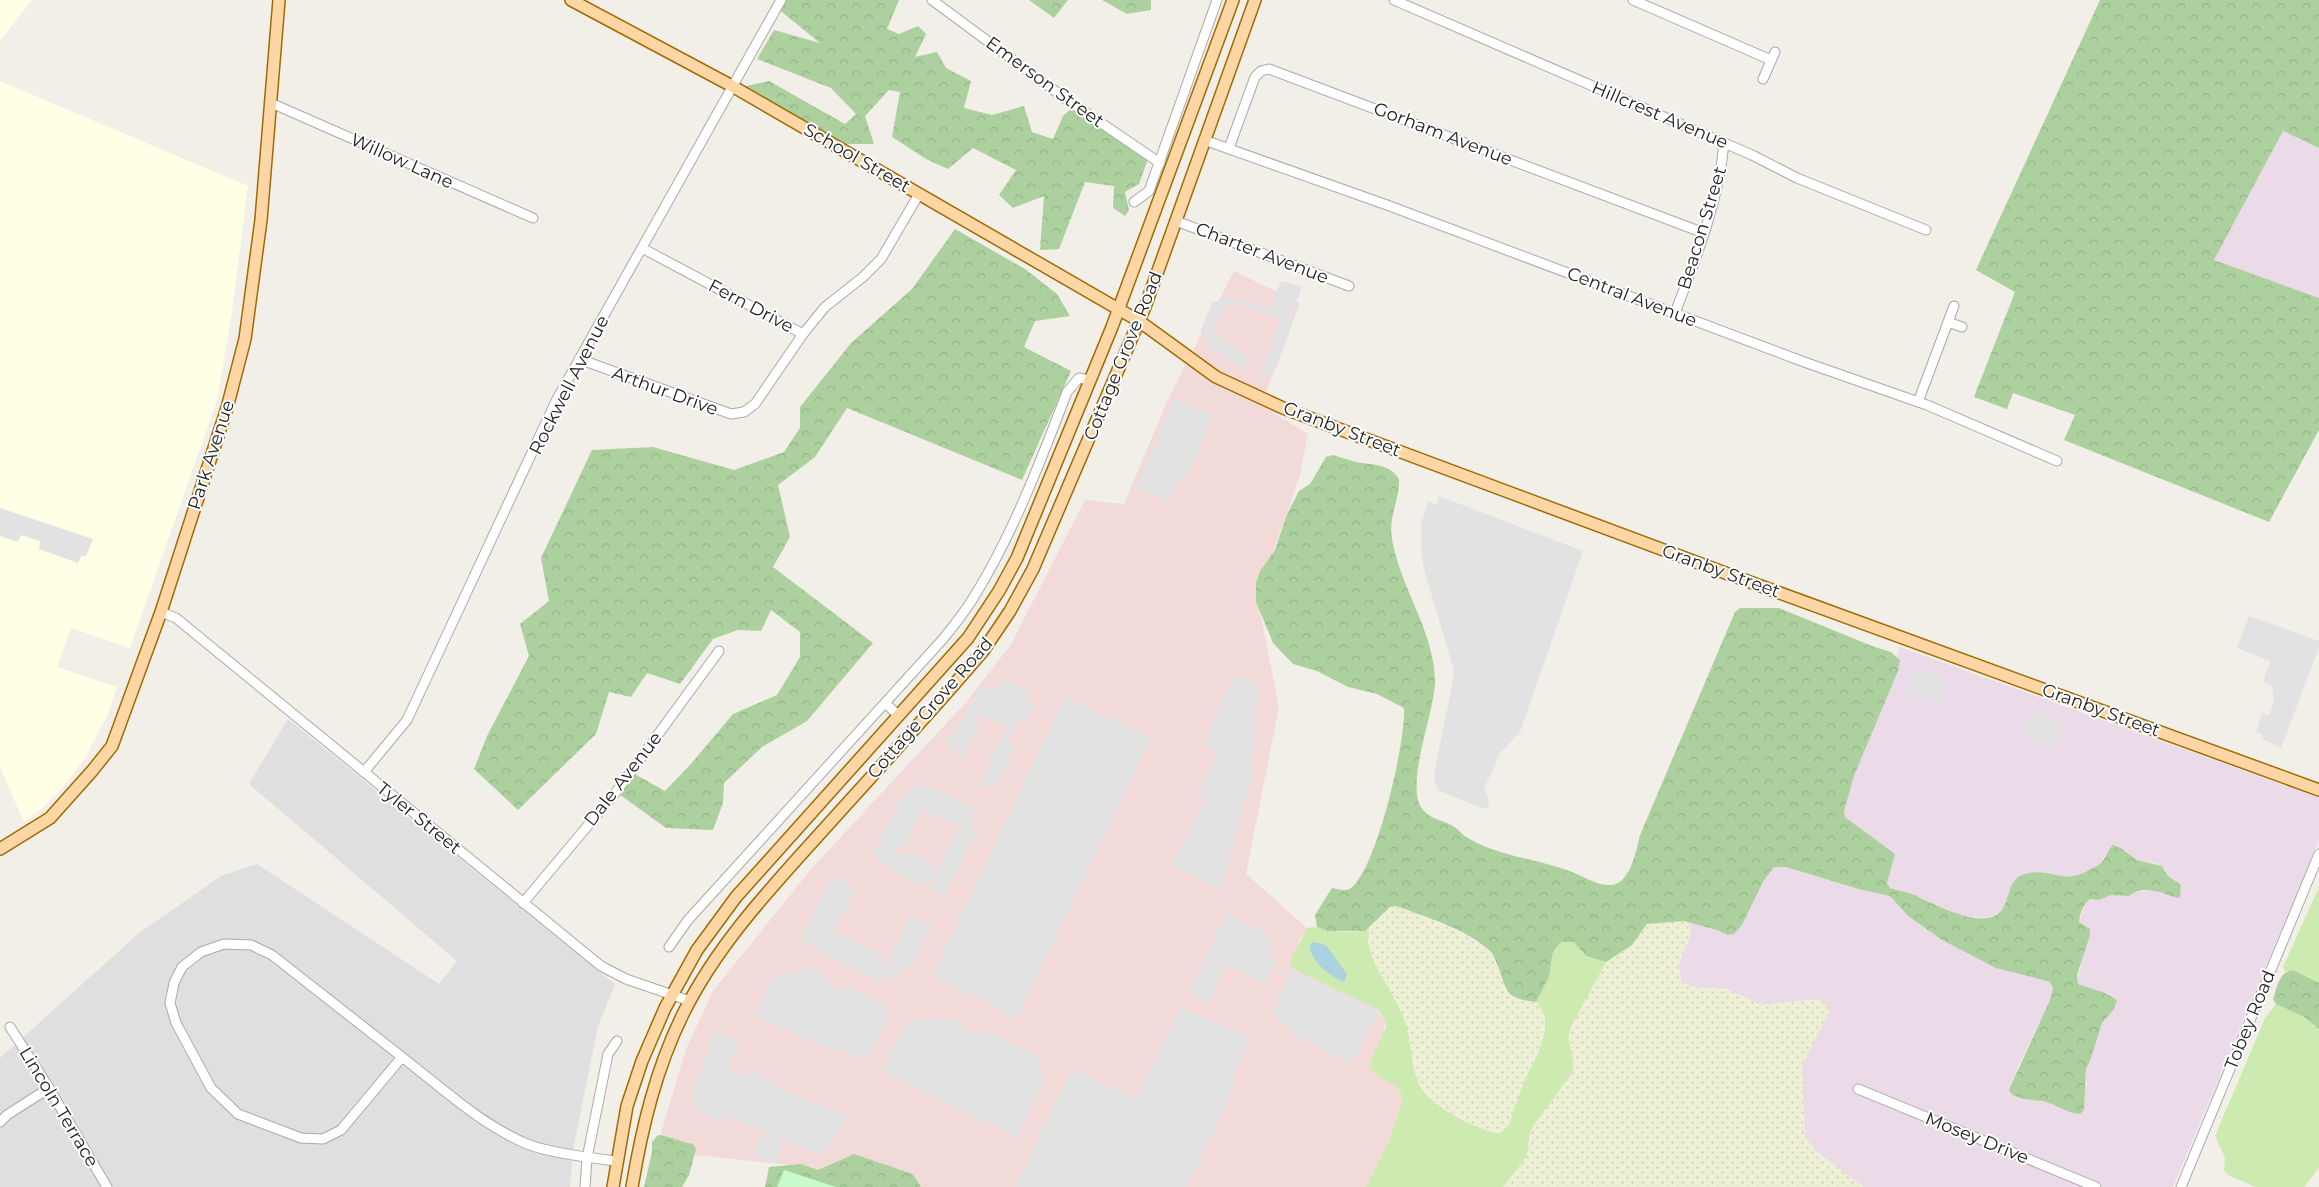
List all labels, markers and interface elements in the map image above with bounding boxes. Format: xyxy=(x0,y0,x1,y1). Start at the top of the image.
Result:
street label: Emerson Street xyxy=(982,32,1108,132)
street label: Hillcrest Avenue xyxy=(1589,76,1732,154)
street label: Gorham Avenue xyxy=(1371,97,1516,171)
street label: School Street xyxy=(800,119,914,197)
street label: Willow Lane xyxy=(347,129,457,193)
street label: Beacon Street xyxy=(1673,164,1731,292)
street label: Charter Avenue xyxy=(1192,218,1332,289)
street label: Central Avenue xyxy=(1564,262,1700,332)
street label: Cottage Grove Road xyxy=(1079,268,1167,444)
street label: Fern Drive xyxy=(705,274,797,338)
street label: Rockwell Avenue xyxy=(524,312,614,458)
street label: Arthur Drive xyxy=(609,362,721,420)
street label: Park Avenue xyxy=(183,397,239,512)
street label: Granby Street xyxy=(1280,397,1404,461)
street label: Granby Street xyxy=(1659,539,1783,603)
street label: Cottage Grove Road xyxy=(863,633,997,783)
street label: Granby Street xyxy=(2039,678,2163,742)
street label: Dale Avenue xyxy=(579,727,667,831)
street label: Tyler Street xyxy=(372,777,466,859)
street label: Tobey Road xyxy=(2220,967,2280,1073)
street label: Lincoln Terrace xyxy=(15,1043,103,1171)
street label: Mosey Drive xyxy=(1922,1107,2032,1169)

